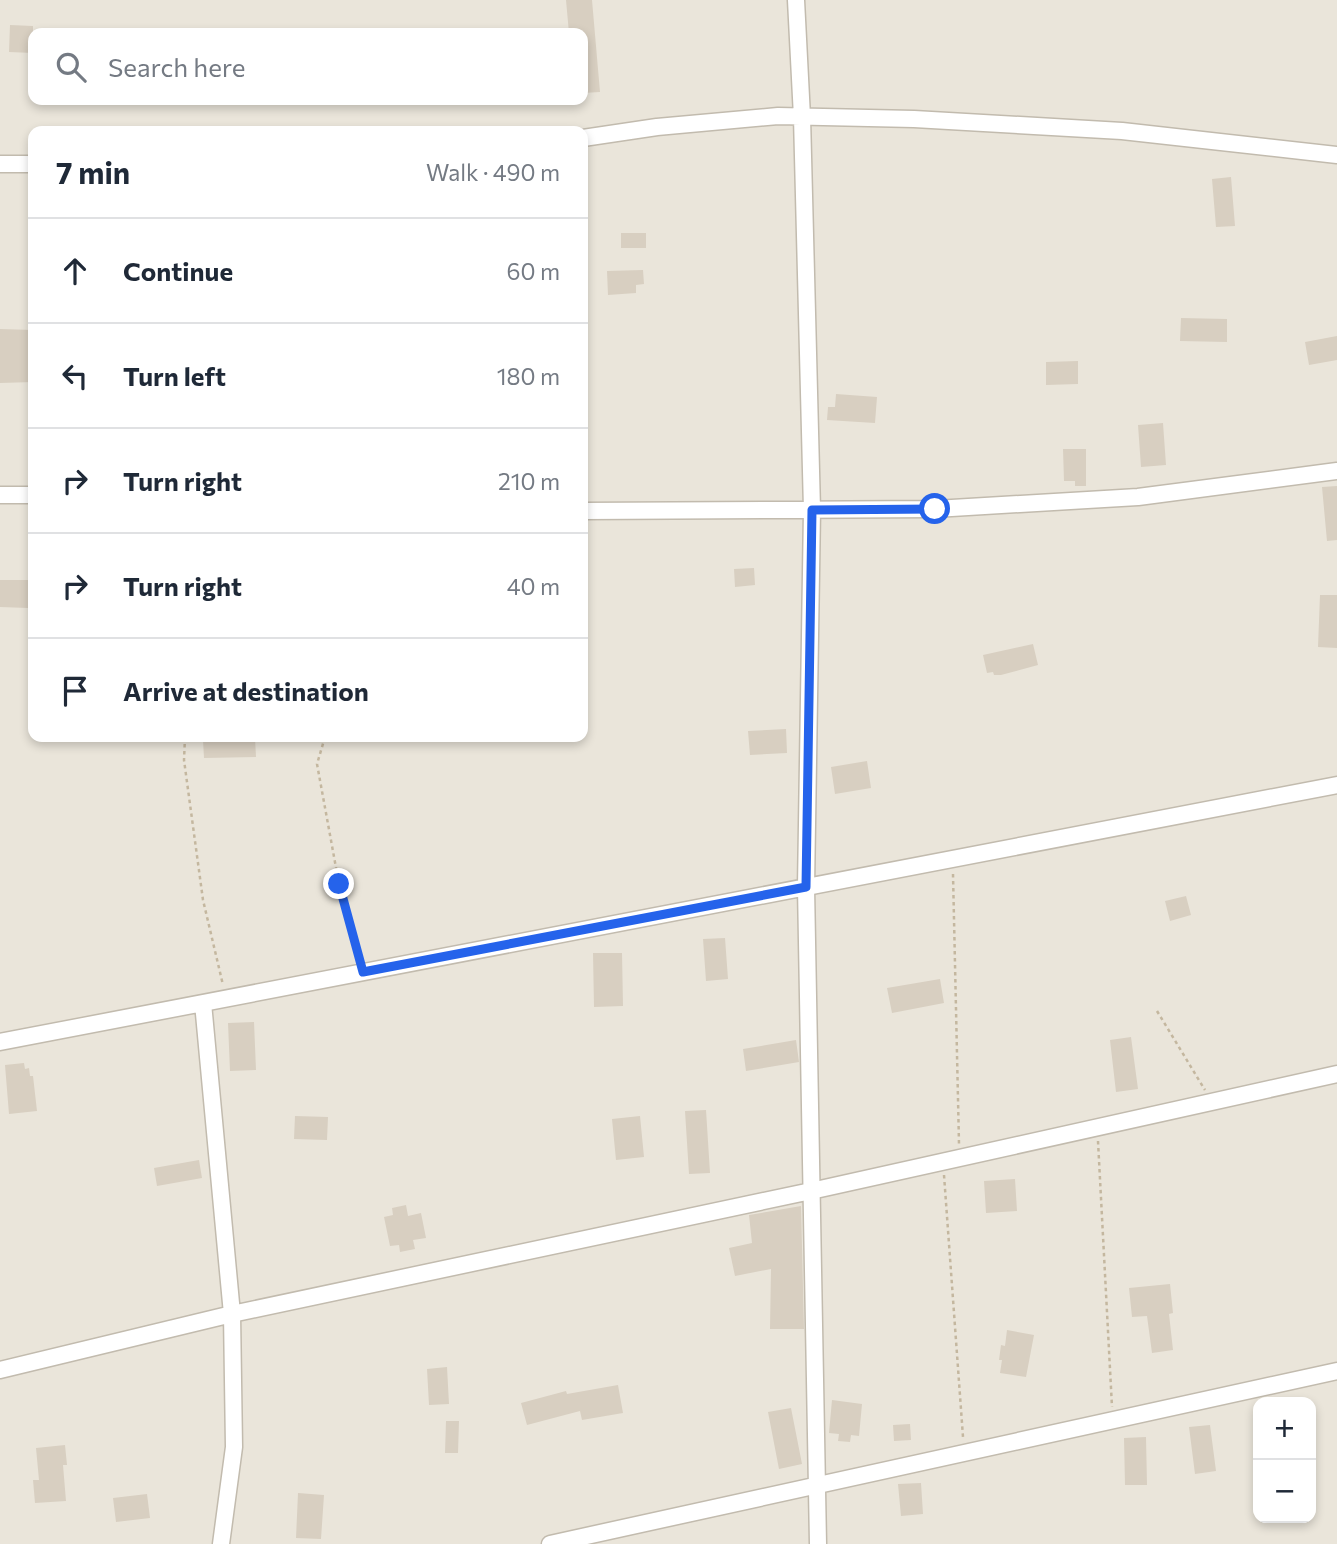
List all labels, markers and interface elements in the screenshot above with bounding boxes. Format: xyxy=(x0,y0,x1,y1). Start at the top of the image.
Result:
search box xyxy=(28,28,588,105)
icon: search xyxy=(52,48,90,86)
text: Search here xyxy=(108,51,246,82)
text: 7 min xyxy=(56,153,130,190)
text: Walk · 490 m xyxy=(426,158,560,186)
icon: ahead xyxy=(56,252,94,290)
text: Continue xyxy=(123,255,233,286)
text: 60 m xyxy=(507,257,560,285)
icon: left xyxy=(56,357,94,395)
text: Turn left xyxy=(123,360,226,391)
text: 180 m xyxy=(497,362,560,390)
icon: right xyxy=(56,462,94,500)
text: Turn right xyxy=(123,465,242,496)
text: 210 m xyxy=(498,467,560,495)
route start xyxy=(919,493,950,524)
icon: right xyxy=(56,567,94,605)
text: Turn right xyxy=(123,570,242,601)
text: 40 m xyxy=(507,572,560,600)
icon: arrive xyxy=(56,672,94,710)
text: Arrive at destination xyxy=(123,675,369,706)
route end xyxy=(323,868,354,899)
map controls xyxy=(1253,1397,1316,1523)
button: + xyxy=(1253,1397,1316,1460)
button: − xyxy=(1253,1460,1316,1523)

